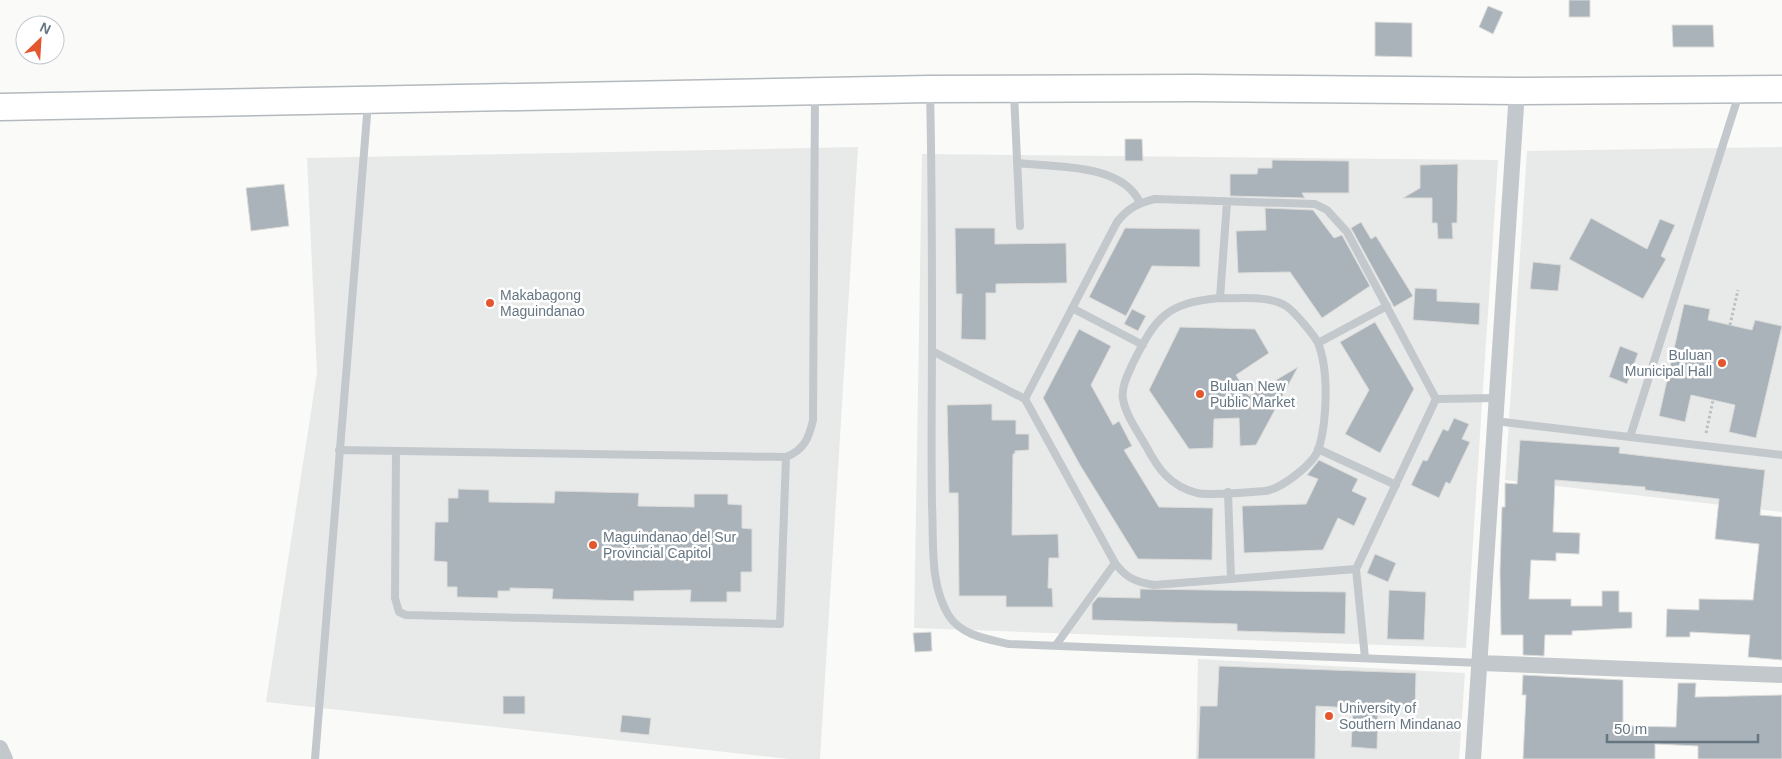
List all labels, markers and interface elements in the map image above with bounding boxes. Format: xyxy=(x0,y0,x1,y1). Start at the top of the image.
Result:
north arrow xyxy=(15,15,65,65)
text: N xyxy=(38,19,53,38)
place label: Makabagong Maguindanao xyxy=(500,287,585,319)
marker: Makabagong Maguindanao xyxy=(484,297,496,309)
place label: Buluan Municipal Hall xyxy=(1625,347,1712,379)
marker: Buluan Municipal Hall xyxy=(1716,357,1728,369)
place label: Buluan New Public Market xyxy=(1210,378,1295,410)
marker: Buluan New Public Market xyxy=(1194,388,1206,400)
place label: Maguindanao del Sur Provincial Capitol xyxy=(603,529,736,561)
marker: Maguindanao del Sur Provincial Capitol xyxy=(587,539,599,551)
place label: University of Southern Mindanao xyxy=(1339,700,1461,732)
marker: University of Southern Mindanao xyxy=(1323,710,1335,722)
scale bar xyxy=(1607,712,1758,744)
text: 50 m xyxy=(1614,720,1647,737)

